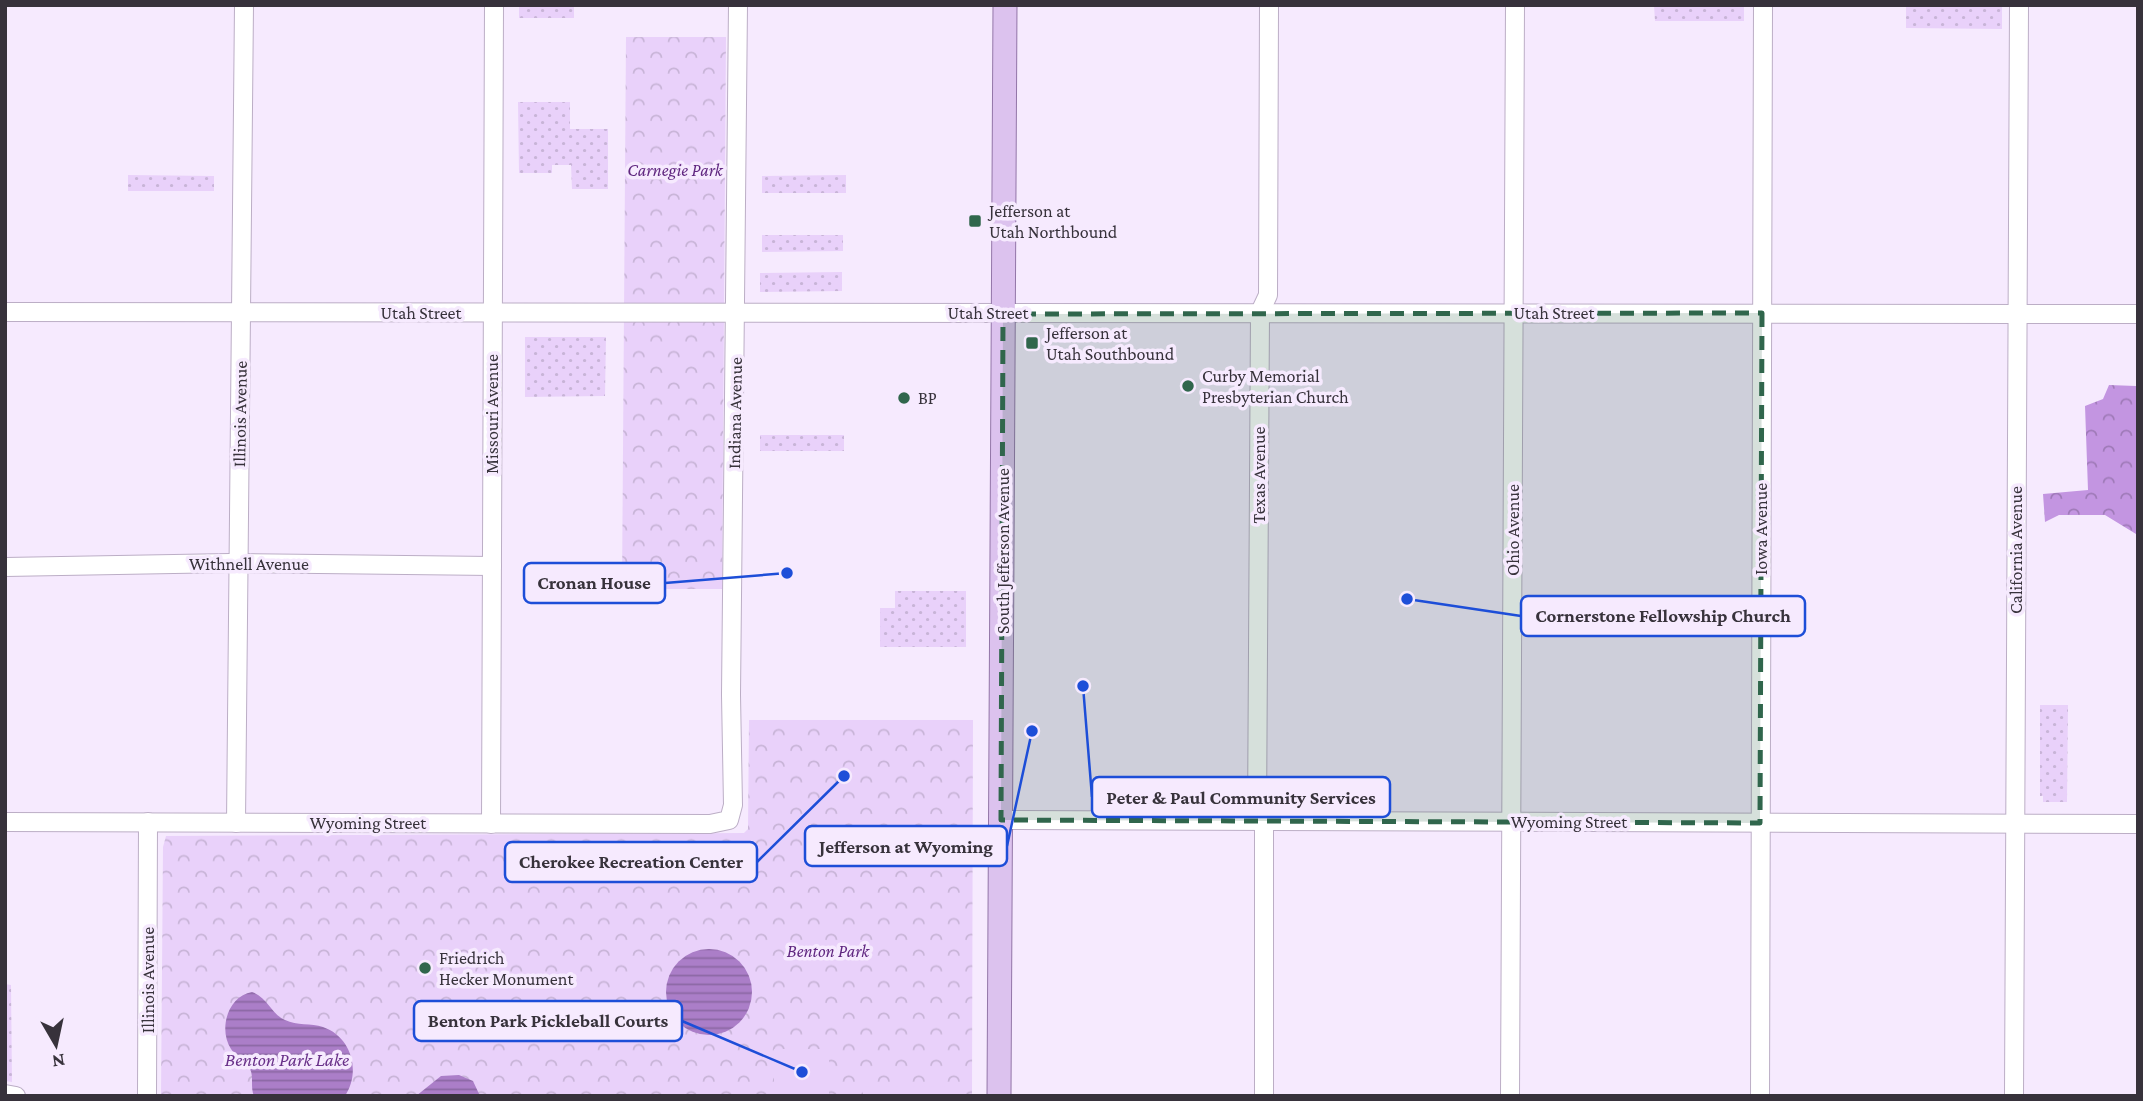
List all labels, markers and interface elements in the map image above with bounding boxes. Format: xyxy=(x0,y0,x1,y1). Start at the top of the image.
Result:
park label: Carnegie Park xyxy=(627,160,724,180)
place label: Jefferson at Utah Northbound xyxy=(987,201,1118,242)
marker: Jefferson at Utah Northbound xyxy=(967,213,983,229)
street label: Utah Street xyxy=(381,303,463,323)
street label: Utah Street xyxy=(948,303,1030,323)
street label: Utah Street xyxy=(1514,303,1596,323)
place label: Jefferson at Utah Southbound xyxy=(1044,323,1175,364)
marker: Jefferson at Utah Southbound xyxy=(1024,335,1040,351)
street label: Missouri Avenue xyxy=(482,354,502,474)
street label: Indiana Avenue xyxy=(724,357,746,469)
street label: Illinois Avenue xyxy=(229,361,251,467)
place label: Curby Memorial Presbyterian Church xyxy=(1202,366,1349,407)
marker: Curby Memorial Presbyterian Church xyxy=(1180,378,1196,394)
place label: BP xyxy=(918,388,937,408)
marker: BP xyxy=(896,390,912,406)
street label: Texas Avenue xyxy=(1249,426,1269,523)
street label: South Jefferson Avenue xyxy=(993,468,1013,634)
street label: Iowa Avenue xyxy=(1751,483,1771,575)
street label: Ohio Avenue xyxy=(1503,484,1523,576)
street label: California Avenue xyxy=(2006,486,2026,614)
street label: Withnell Avenue xyxy=(189,554,309,574)
callout: Cronan House xyxy=(524,563,665,603)
text: Cronan House xyxy=(537,572,651,593)
callout: Cornerstone Fellowship Church xyxy=(1521,596,1805,636)
text: Cornerstone Fellowship Church xyxy=(1535,605,1791,626)
callout: Peter & Paul Community Services xyxy=(1092,777,1390,817)
text: Peter & Paul Community Services xyxy=(1106,787,1376,808)
street label: Wyoming Street xyxy=(1511,812,1628,832)
street label: Wyoming Street xyxy=(310,813,427,833)
callout: Jefferson at Wyoming xyxy=(805,826,1007,866)
text: Jefferson at Wyoming xyxy=(817,836,993,857)
callout: Cherokee Recreation Center xyxy=(505,842,757,882)
text: Cherokee Recreation Center xyxy=(519,851,744,872)
street label: Illinois Avenue xyxy=(138,927,158,1033)
park label: Benton Park xyxy=(787,941,870,961)
place label: Friedrich Hecker Monument xyxy=(439,948,574,989)
marker: Friedrich Hecker Monument xyxy=(417,960,433,976)
callout: Benton Park Pickleball Courts xyxy=(414,1001,682,1041)
north arrow xyxy=(21,1010,91,1080)
text: Benton Park Pickleball Courts xyxy=(428,1010,668,1031)
water label: Benton Park Lake xyxy=(225,1049,349,1070)
text: N xyxy=(50,1050,67,1073)

